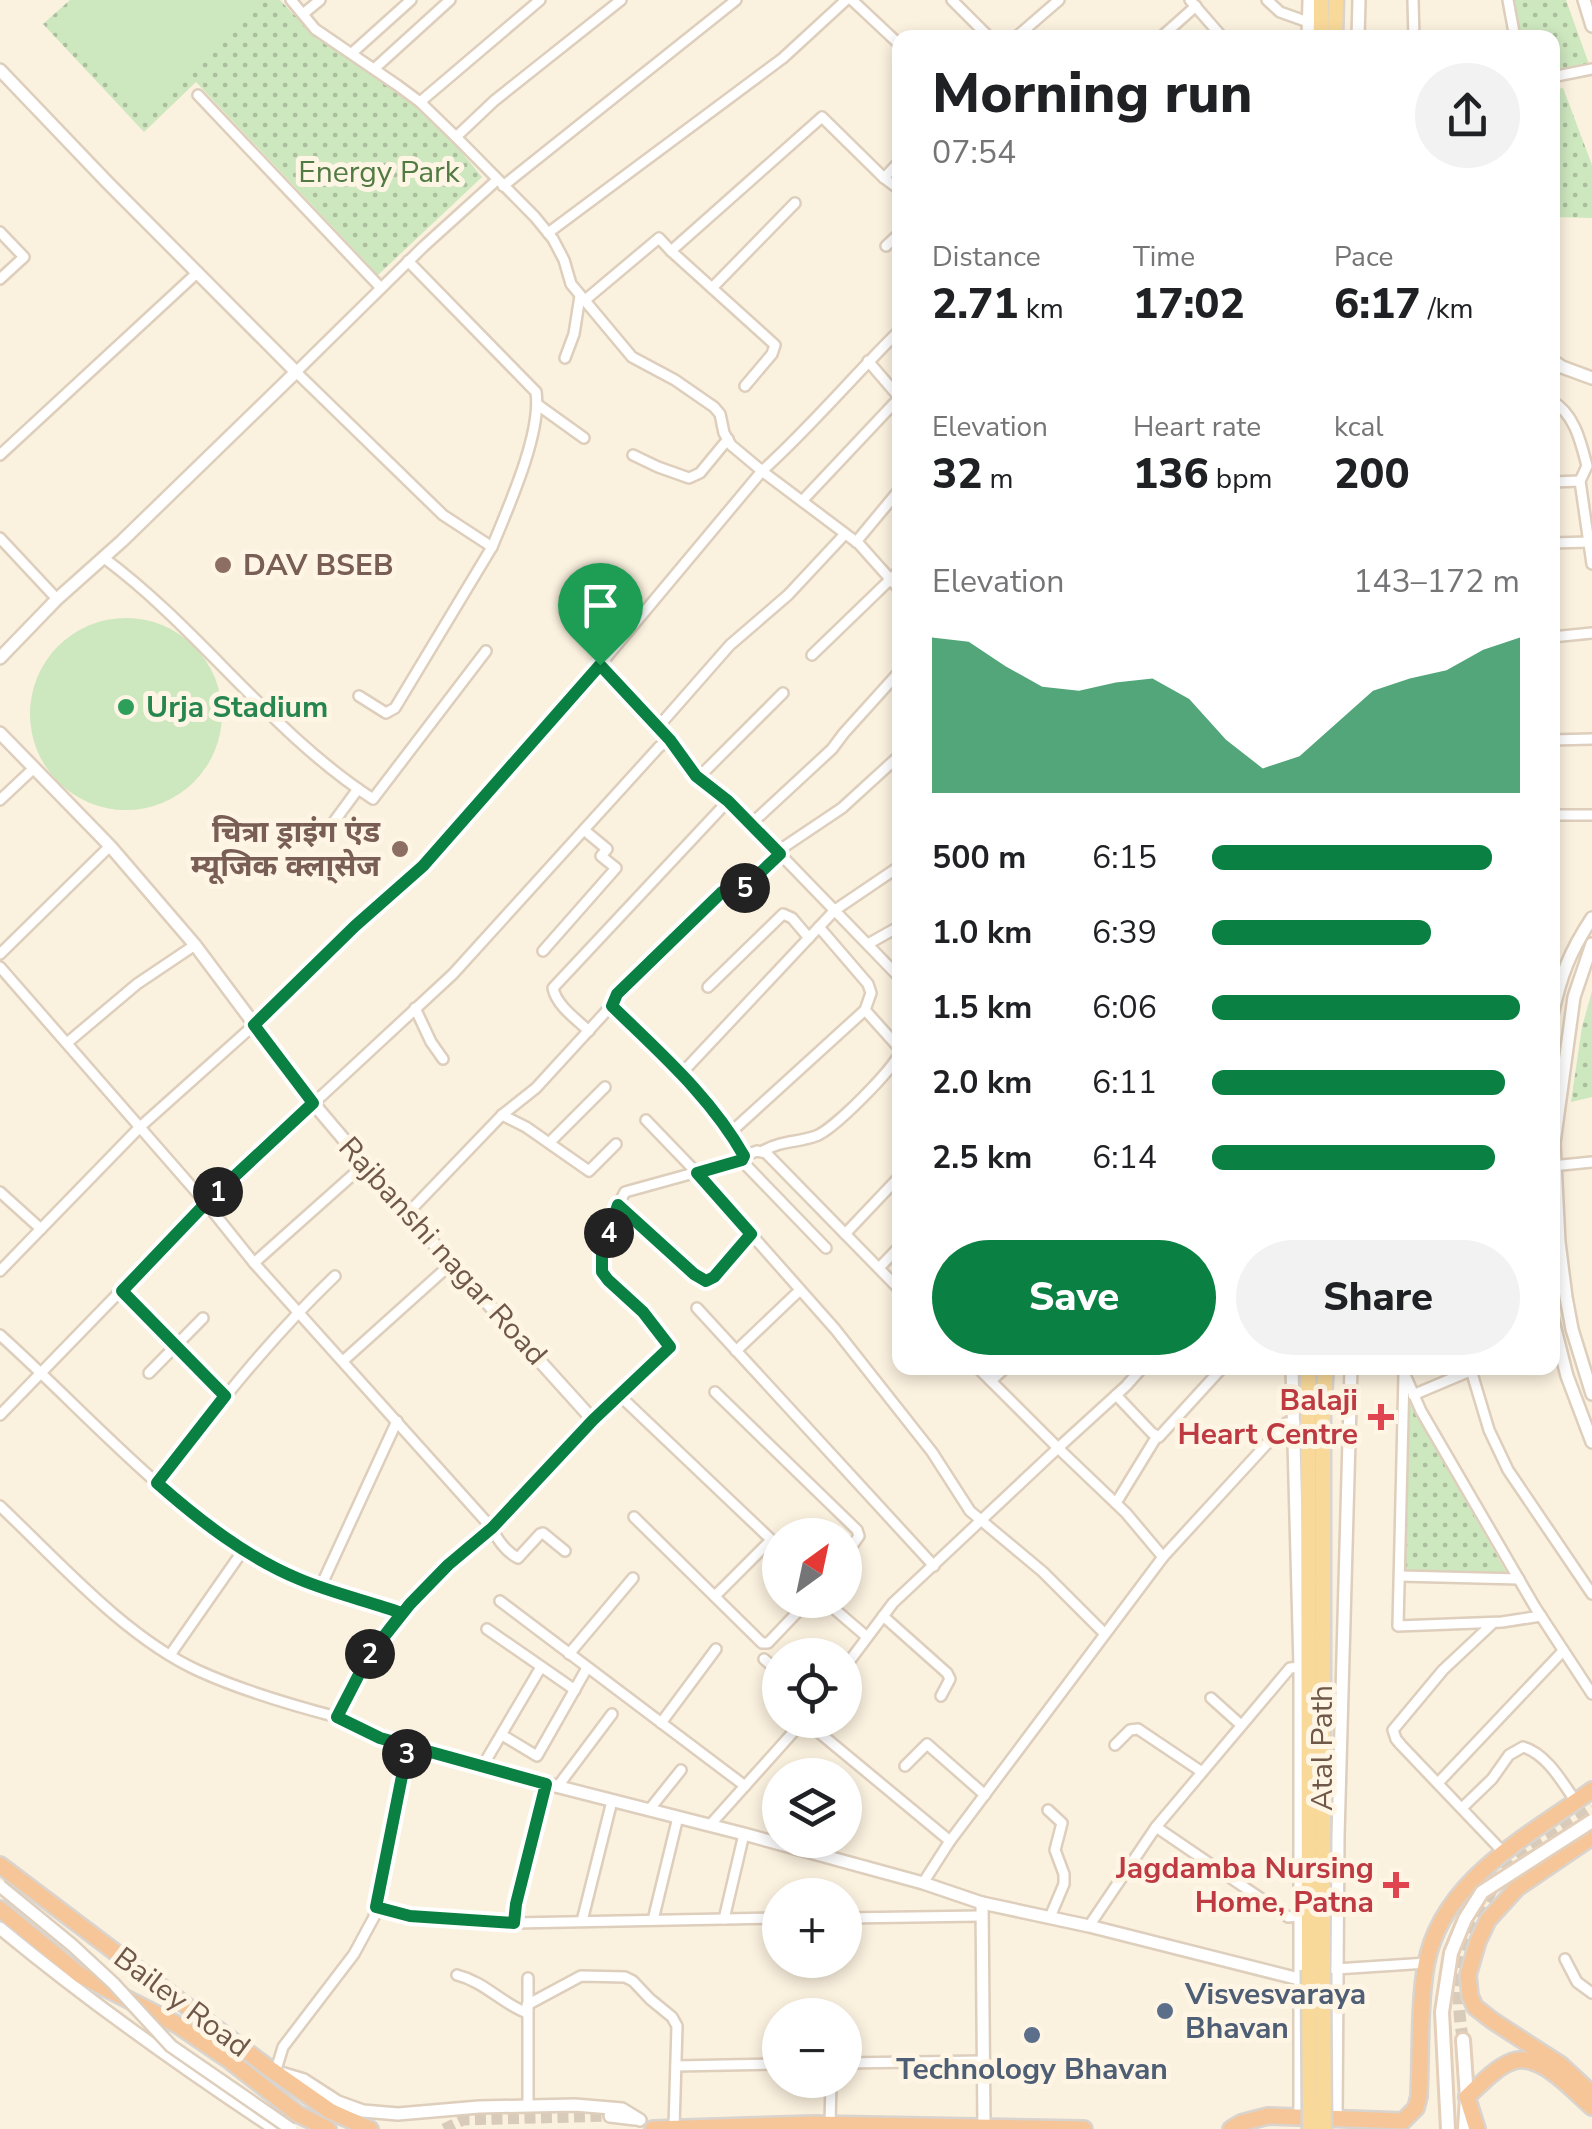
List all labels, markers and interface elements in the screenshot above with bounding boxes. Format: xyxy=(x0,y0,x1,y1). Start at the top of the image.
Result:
text: Morning run xyxy=(932,56,1252,131)
button: share xyxy=(1415,63,1520,168)
text: 07:54 xyxy=(932,131,1016,174)
park label: Energy Park xyxy=(298,152,461,193)
text: Distance xyxy=(932,238,1041,276)
text: Time xyxy=(1133,238,1195,276)
text: Pace xyxy=(1334,238,1393,276)
text: 2.71 xyxy=(932,276,1019,333)
text: 17:02 xyxy=(1133,276,1245,333)
text: 6:17 xyxy=(1334,276,1421,333)
text: km xyxy=(1019,290,1064,328)
text: /km xyxy=(1421,290,1474,328)
text: Elevation xyxy=(932,408,1048,446)
text: Heart rate xyxy=(1133,408,1261,446)
text: kcal xyxy=(1334,408,1384,446)
text: 32 xyxy=(932,446,982,503)
text: 136 xyxy=(1133,446,1209,503)
text: 200 xyxy=(1334,446,1410,503)
text: m xyxy=(982,460,1014,498)
text: bpm xyxy=(1209,460,1272,498)
place label: DAV BSEB xyxy=(243,545,394,586)
marker: DAV BSEB xyxy=(212,554,234,576)
text: Elevation xyxy=(932,560,1065,603)
text: 143–172 m xyxy=(1353,560,1520,603)
pin xyxy=(558,563,643,666)
icon: arrive xyxy=(573,578,628,633)
place label: Urja Stadium xyxy=(146,687,328,728)
marker: Urja Stadium xyxy=(115,696,137,718)
place label: चित्रा ड्राइंग एंड म्यूजिक क्ला्सेज xyxy=(191,812,381,887)
text: 500 m xyxy=(932,836,1026,879)
text: 6:15 xyxy=(1092,836,1157,879)
marker: चित्रा ड्राइंग एंड म्यूजिक क्ला्सेज xyxy=(389,838,411,860)
pin: 5 xyxy=(720,863,770,913)
text: 5 xyxy=(737,869,753,907)
text: 1.0 km xyxy=(932,911,1032,954)
text: 6:39 xyxy=(1092,911,1157,954)
text: 1.5 km xyxy=(932,986,1032,1029)
text: 6:06 xyxy=(1092,986,1157,1029)
text: 2.0 km xyxy=(932,1061,1032,1104)
text: 6:11 xyxy=(1092,1061,1157,1104)
street label: Rajbanshi nagar Road xyxy=(329,1128,556,1374)
text: 2.5 km xyxy=(932,1136,1032,1179)
text: 6:14 xyxy=(1092,1136,1157,1179)
pin: 1 xyxy=(193,1167,243,1217)
text: 1 xyxy=(210,1173,226,1211)
pin: 4 xyxy=(584,1208,634,1258)
text: 4 xyxy=(601,1214,617,1252)
button: Save xyxy=(932,1240,1216,1355)
button: Share xyxy=(1236,1240,1520,1355)
place label: Balaji Heart Centre xyxy=(1177,1380,1358,1455)
marker: Balaji Heart Centre xyxy=(1368,1404,1394,1430)
north arrow xyxy=(762,1518,862,1618)
map controls xyxy=(762,1518,862,2098)
pin: 2 xyxy=(345,1629,395,1679)
text: 2 xyxy=(362,1635,378,1673)
button: locate xyxy=(762,1638,862,1738)
street label: Atal Path xyxy=(1302,1685,1343,1811)
pin: 3 xyxy=(382,1729,432,1779)
text: 3 xyxy=(399,1735,415,1773)
button: layers xyxy=(762,1758,862,1858)
place label: Jagdamba Nursing Home, Patna xyxy=(1115,1848,1374,1923)
marker: Jagdamba Nursing Home, Patna xyxy=(1383,1872,1409,1898)
button: + xyxy=(762,1878,862,1978)
street label: Bailey Road xyxy=(105,1938,258,2067)
place label: Visvesvaraya Bhavan xyxy=(1184,1974,1366,2049)
button: − xyxy=(762,1998,862,2098)
marker: Visvesvaraya Bhavan xyxy=(1154,2000,1176,2022)
marker: Technology Bhavan xyxy=(1021,2024,1043,2046)
place label: Technology Bhavan xyxy=(896,2049,1168,2090)

